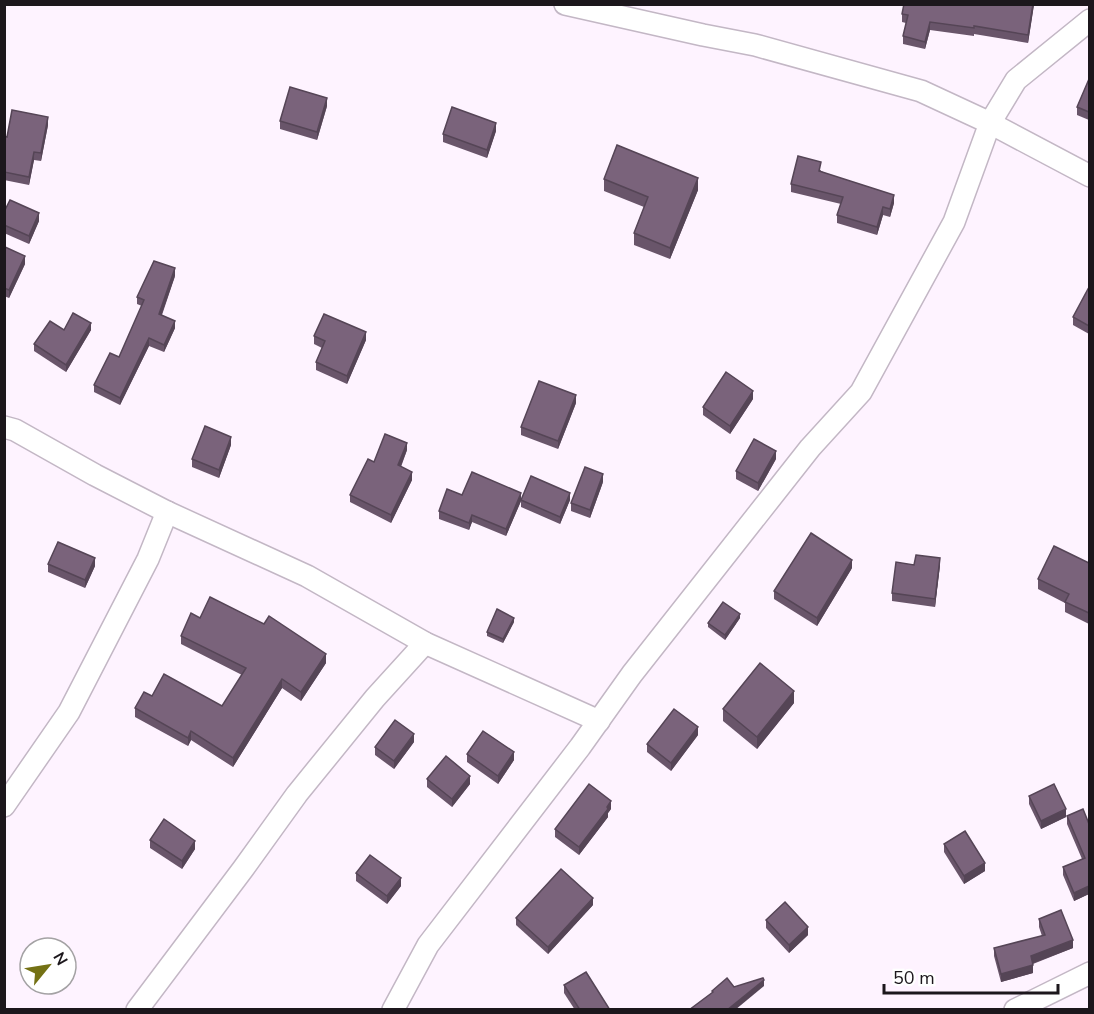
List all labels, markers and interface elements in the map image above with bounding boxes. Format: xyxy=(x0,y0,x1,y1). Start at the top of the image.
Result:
north arrow xyxy=(18,936,78,996)
text: N xyxy=(48,948,73,970)
scale bar xyxy=(884,957,1058,995)
text: 50 m xyxy=(893,966,935,990)

